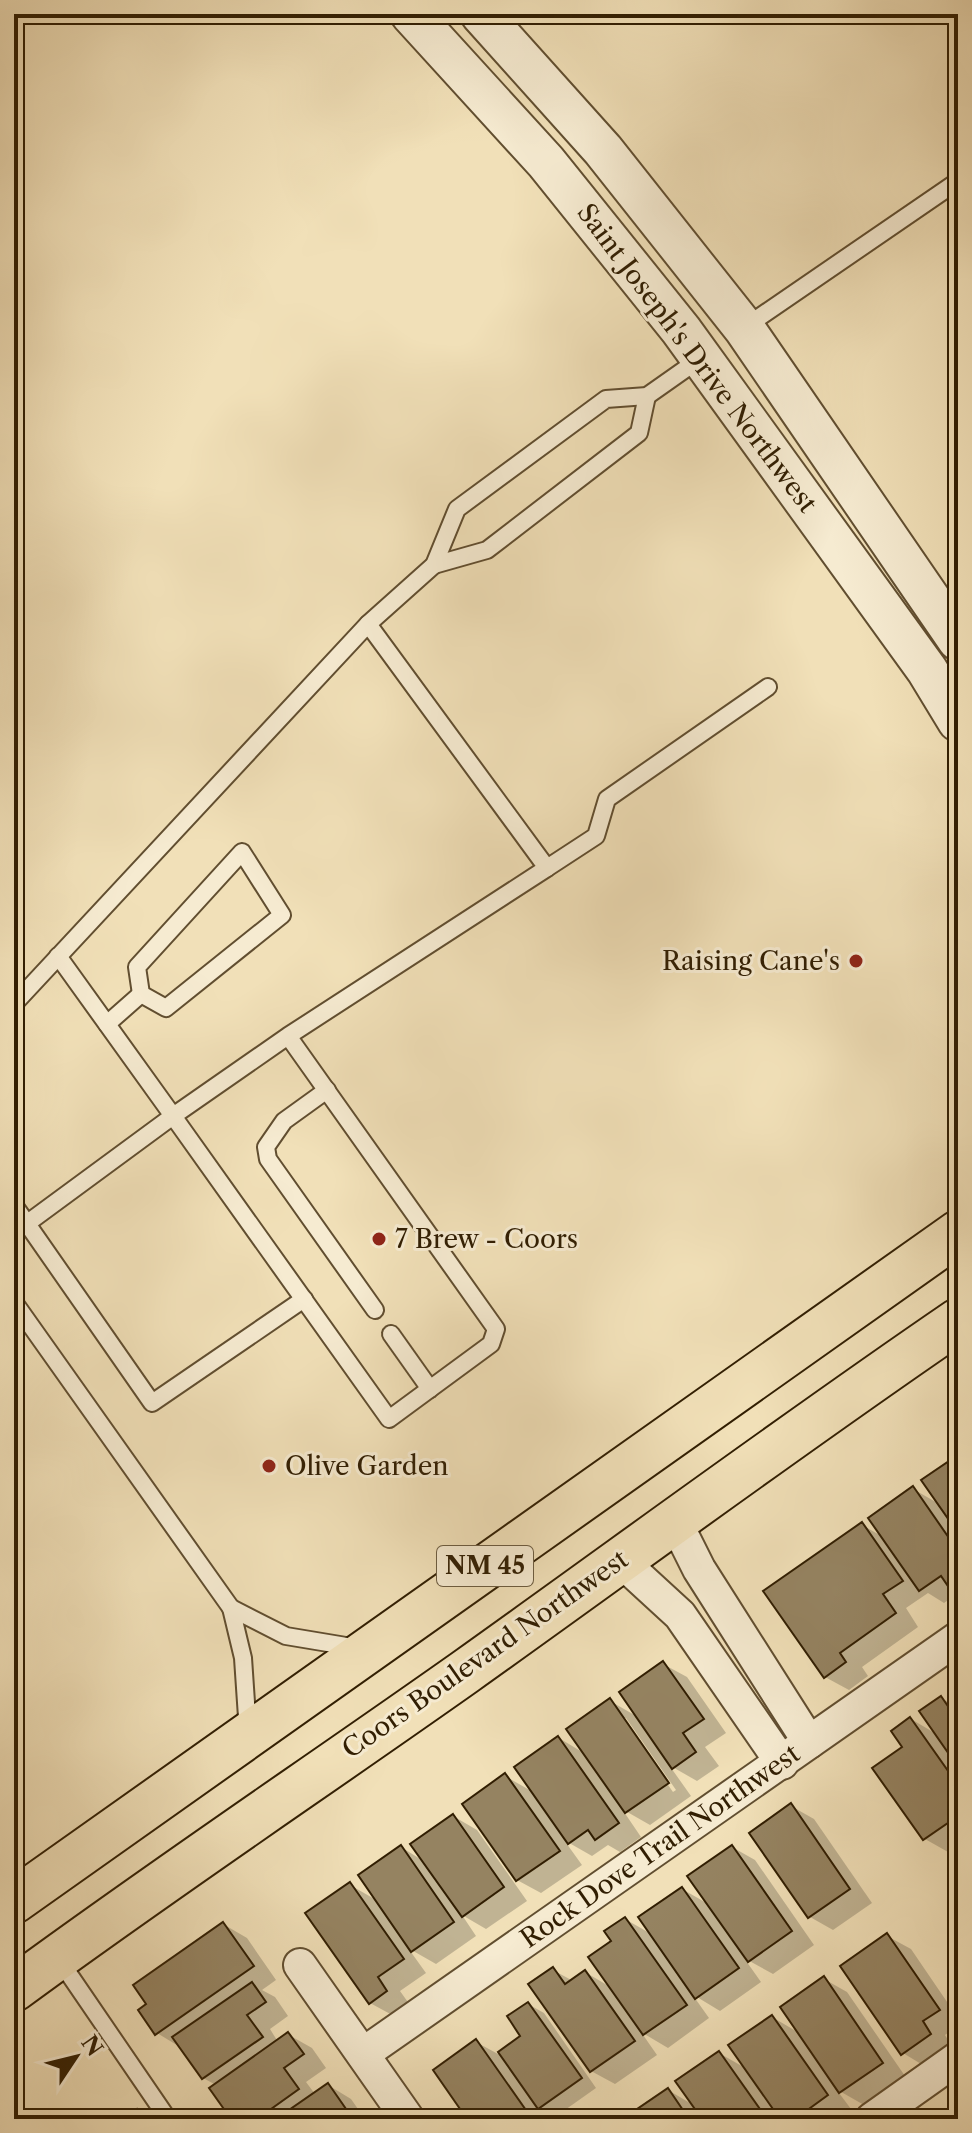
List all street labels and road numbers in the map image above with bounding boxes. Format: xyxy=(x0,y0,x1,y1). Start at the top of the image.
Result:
street label: Saint Joseph's Drive Northwest xyxy=(570,197,824,519)
street label: Coors Boulevard Northwest xyxy=(336,1542,635,1765)
road number: NM 45 xyxy=(437,1546,533,1586)
street label: Rock Dove Trail Northwest xyxy=(514,1737,806,1955)

